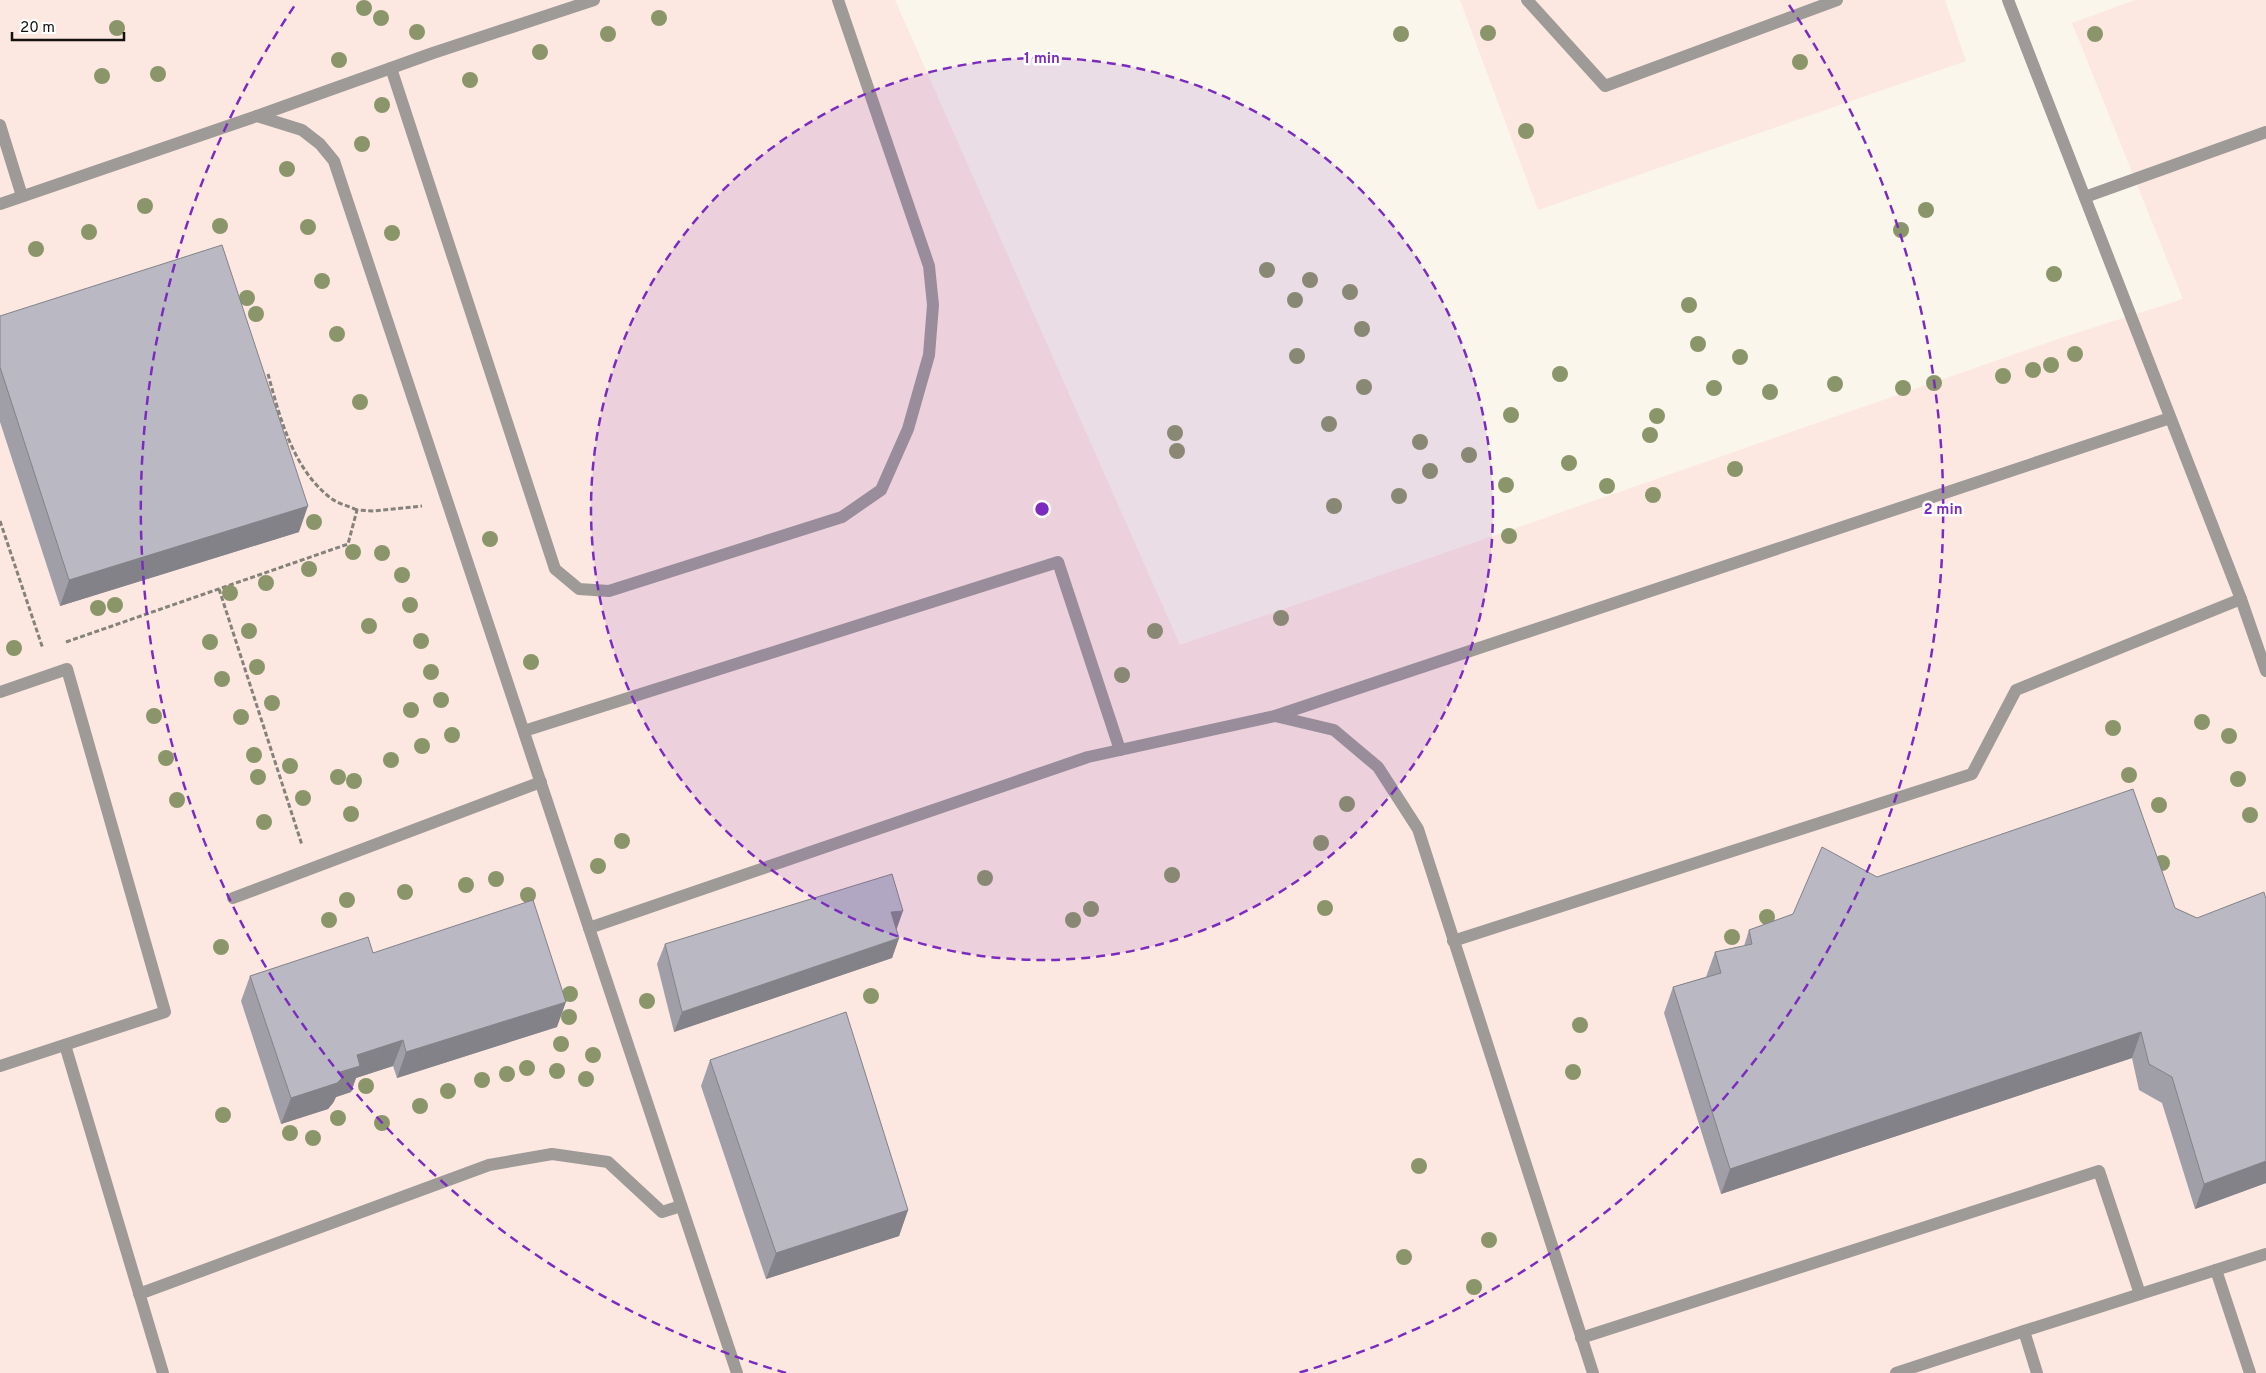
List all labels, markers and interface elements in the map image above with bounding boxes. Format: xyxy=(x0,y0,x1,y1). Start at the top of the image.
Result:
scale bar xyxy=(12,10,125,42)
text: 20 m xyxy=(20,19,55,38)
text: 1 min xyxy=(1024,50,1060,69)
centre of rings xyxy=(1033,500,1051,518)
text: 2 min xyxy=(1923,501,1963,520)

